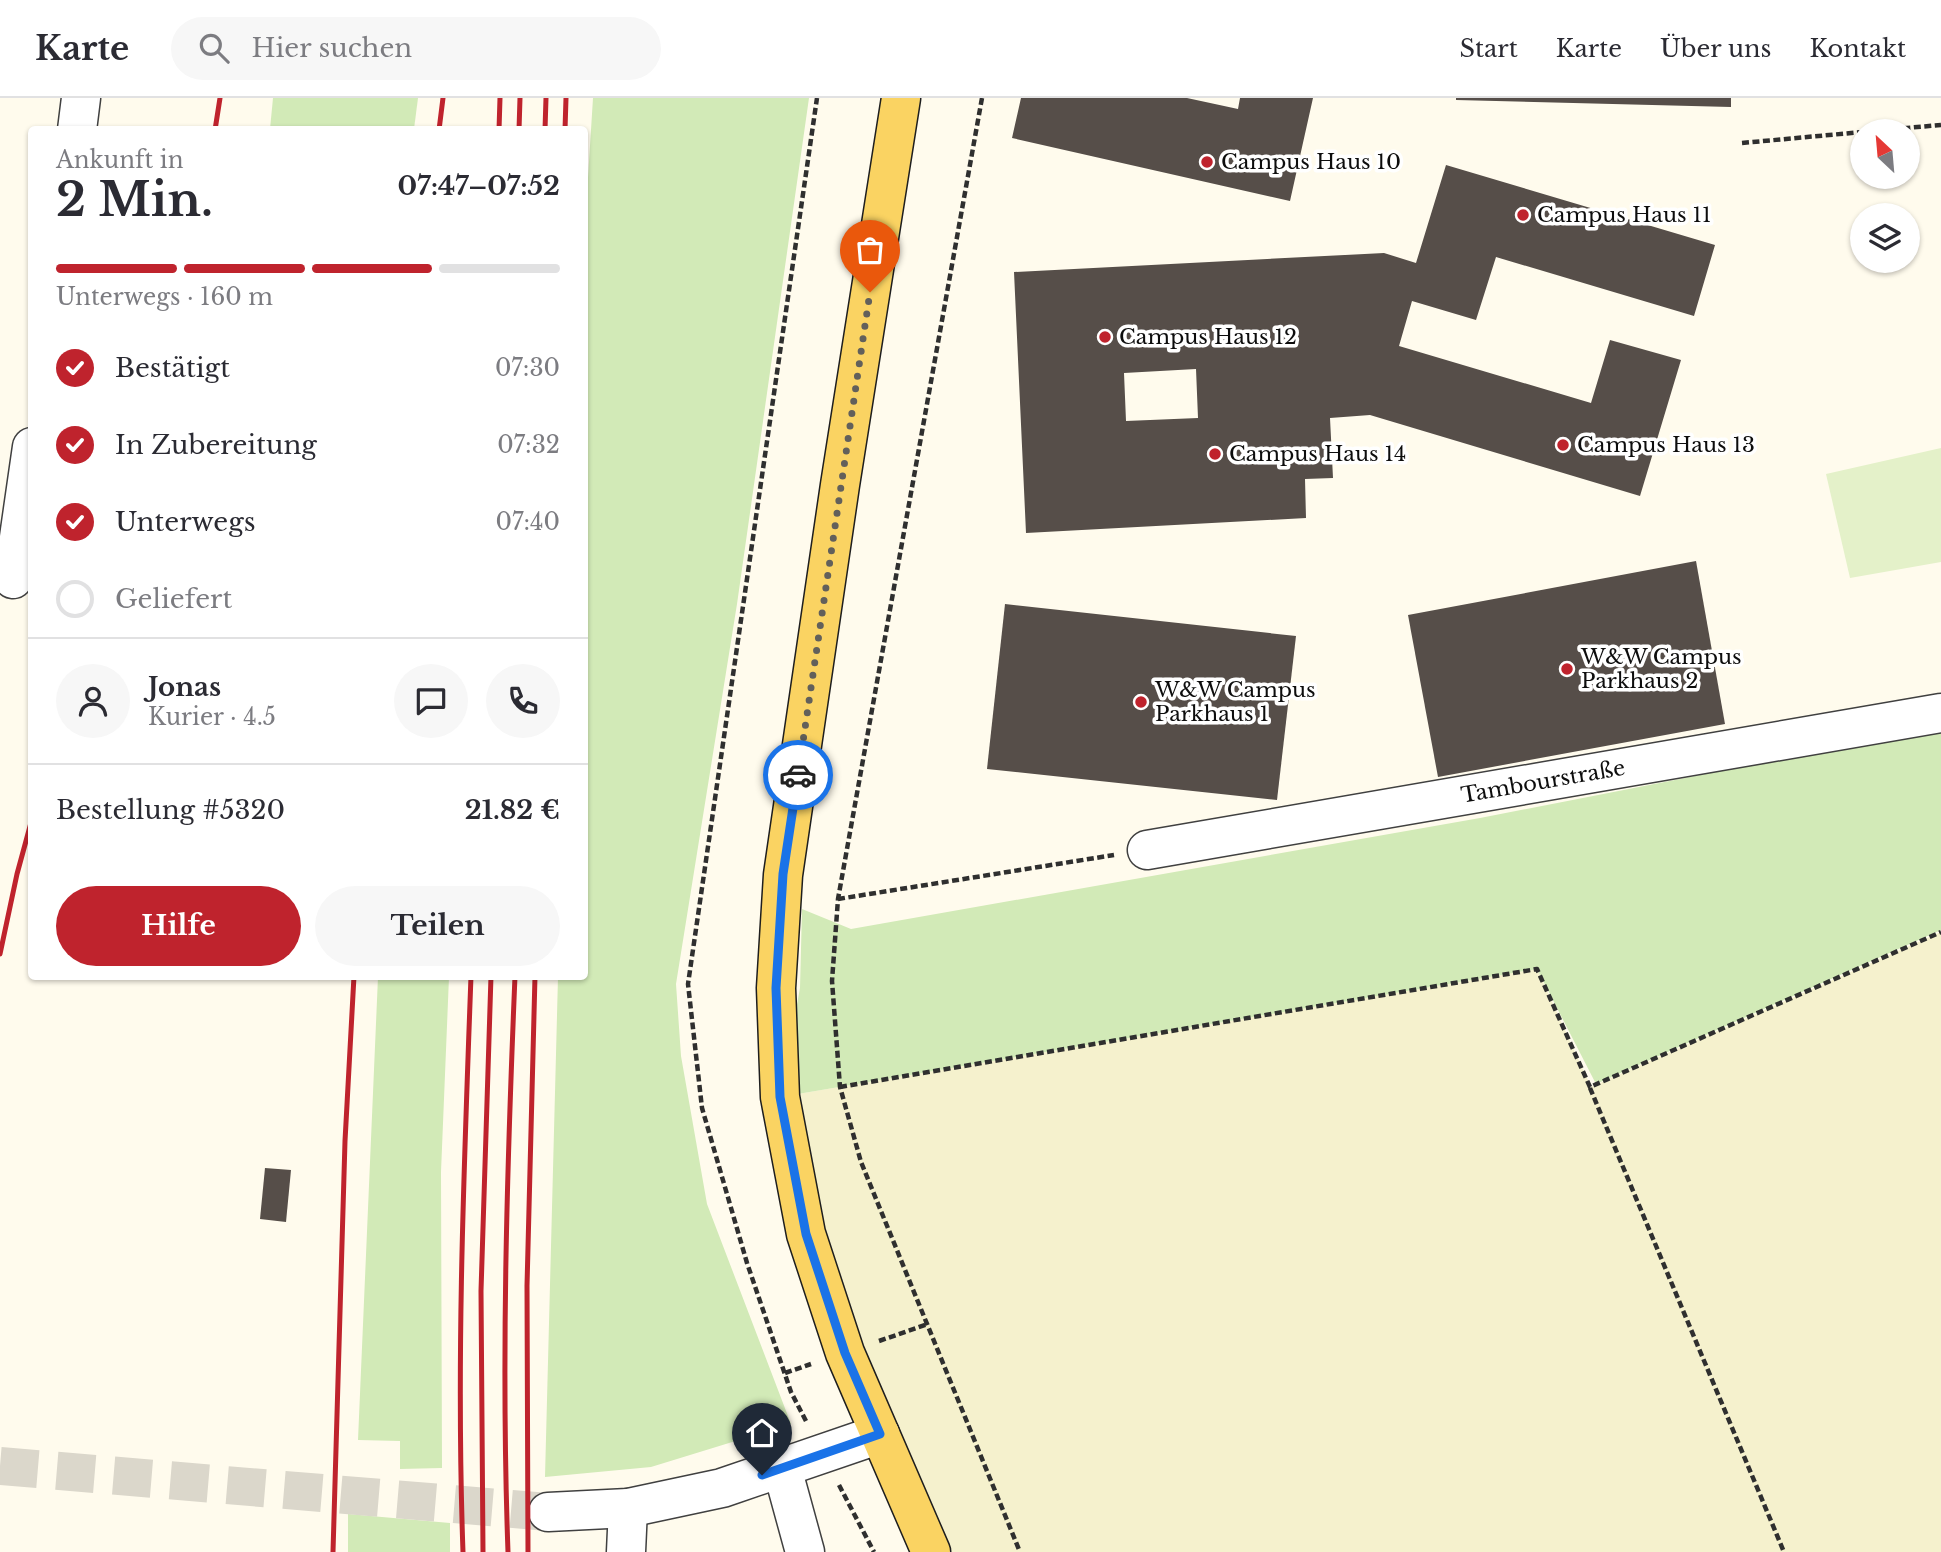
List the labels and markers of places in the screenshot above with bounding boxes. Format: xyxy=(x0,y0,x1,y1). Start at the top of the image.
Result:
place label: Campus Haus 10 xyxy=(1221,149,1401,175)
marker: Campus Haus 10 xyxy=(1199,154,1215,170)
place label: Campus Haus 11 xyxy=(1537,202,1711,228)
marker: Campus Haus 11 xyxy=(1515,207,1531,223)
pin xyxy=(840,220,900,292)
place label: Campus Haus 12 xyxy=(1119,324,1297,350)
marker: Campus Haus 12 xyxy=(1097,329,1113,345)
place label: Campus Haus 13 xyxy=(1577,432,1755,458)
marker: Campus Haus 13 xyxy=(1555,437,1571,453)
place label: Campus Haus 14 xyxy=(1229,441,1406,467)
marker: Campus Haus 14 xyxy=(1207,446,1223,462)
place label: W&W Campus Parkhaus 2 xyxy=(1580,644,1742,694)
marker: W&W Campus Parkhaus 2 xyxy=(1559,661,1575,677)
place label: W&W Campus Parkhaus 1 xyxy=(1154,677,1316,727)
marker: W&W Campus Parkhaus 1 xyxy=(1133,694,1149,710)
pin xyxy=(732,1403,792,1475)

